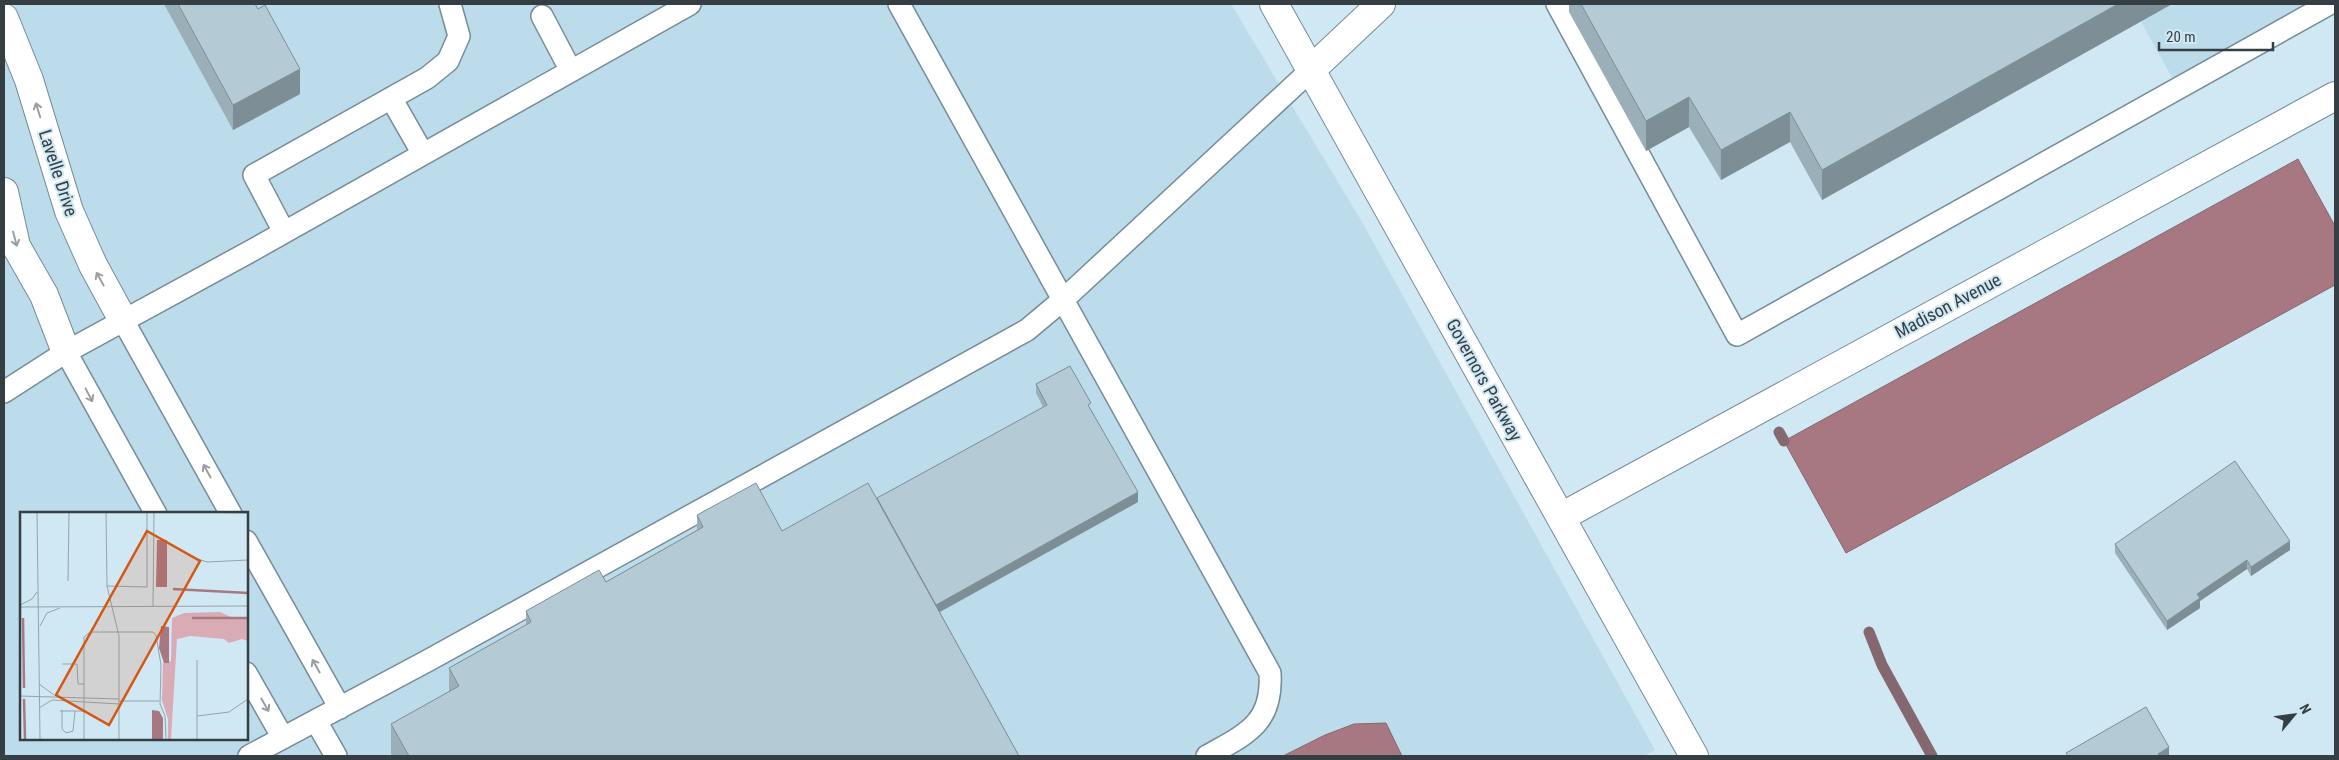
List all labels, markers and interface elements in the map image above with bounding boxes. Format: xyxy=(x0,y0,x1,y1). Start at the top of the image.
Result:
scale bar xyxy=(2159,20,2273,52)
text: 20 m xyxy=(2166,28,2196,46)
one-way arrow xyxy=(32,103,42,119)
street label: Lavelle Drive xyxy=(35,127,82,219)
one-way arrow xyxy=(10,231,20,247)
street label: Madison Avenue xyxy=(1891,269,2004,342)
one-way arrow xyxy=(95,272,104,287)
street label: Governors Parkway xyxy=(1442,315,1527,445)
one-way arrow xyxy=(85,387,94,402)
one-way arrow xyxy=(202,465,212,479)
inset map xyxy=(20,512,248,740)
one-way arrow xyxy=(311,659,321,674)
north arrow xyxy=(2269,690,2319,740)
one-way arrow xyxy=(260,698,270,712)
text: N xyxy=(2296,701,2314,716)

